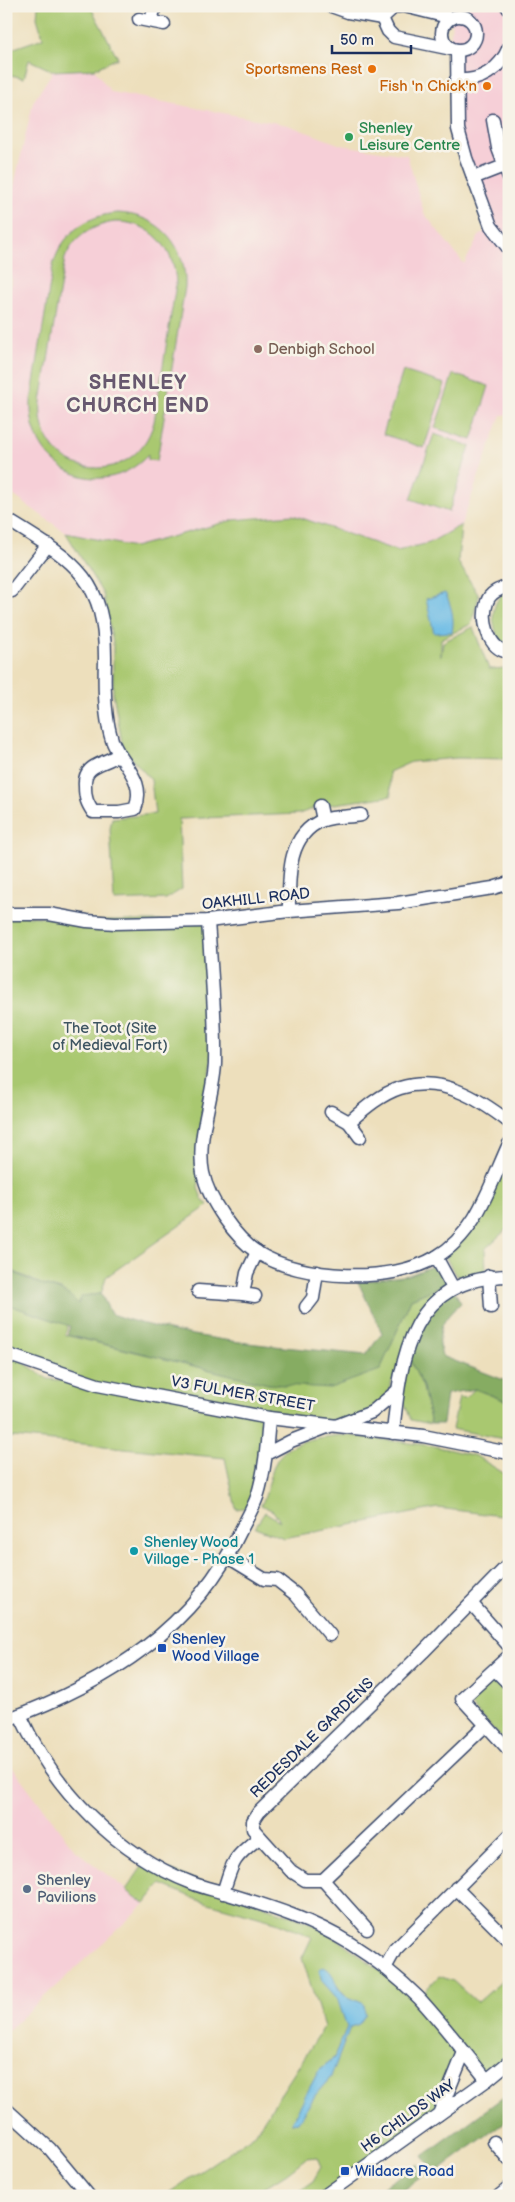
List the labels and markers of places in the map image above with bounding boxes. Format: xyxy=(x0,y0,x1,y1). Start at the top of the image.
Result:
place label: Sportsmens Rest xyxy=(245,60,362,79)
marker: Sportsmens Rest xyxy=(366,63,378,75)
place label: Fish 'n Chick'n xyxy=(379,77,477,96)
marker: Fish 'n Chick'n xyxy=(481,80,493,92)
place label: Shenley Leisure Centre xyxy=(359,119,460,155)
marker: Shenley Leisure Centre xyxy=(343,131,355,143)
place label: Denbigh School xyxy=(268,340,375,359)
marker: Denbigh School xyxy=(252,343,264,355)
place label: Shenley Wood Village - Phase 1 xyxy=(144,1533,254,1569)
marker: Shenley Wood Village - Phase 1 xyxy=(128,1545,140,1557)
place label: Shenley Wood Village xyxy=(172,1630,260,1666)
marker: Shenley Wood Village xyxy=(156,1642,168,1654)
place label: Shenley Pavilions xyxy=(37,1871,97,1907)
marker: Shenley Pavilions xyxy=(21,1883,33,1895)
place label: Wildacre Road xyxy=(355,2162,454,2181)
marker: Wildacre Road xyxy=(339,2165,351,2177)

